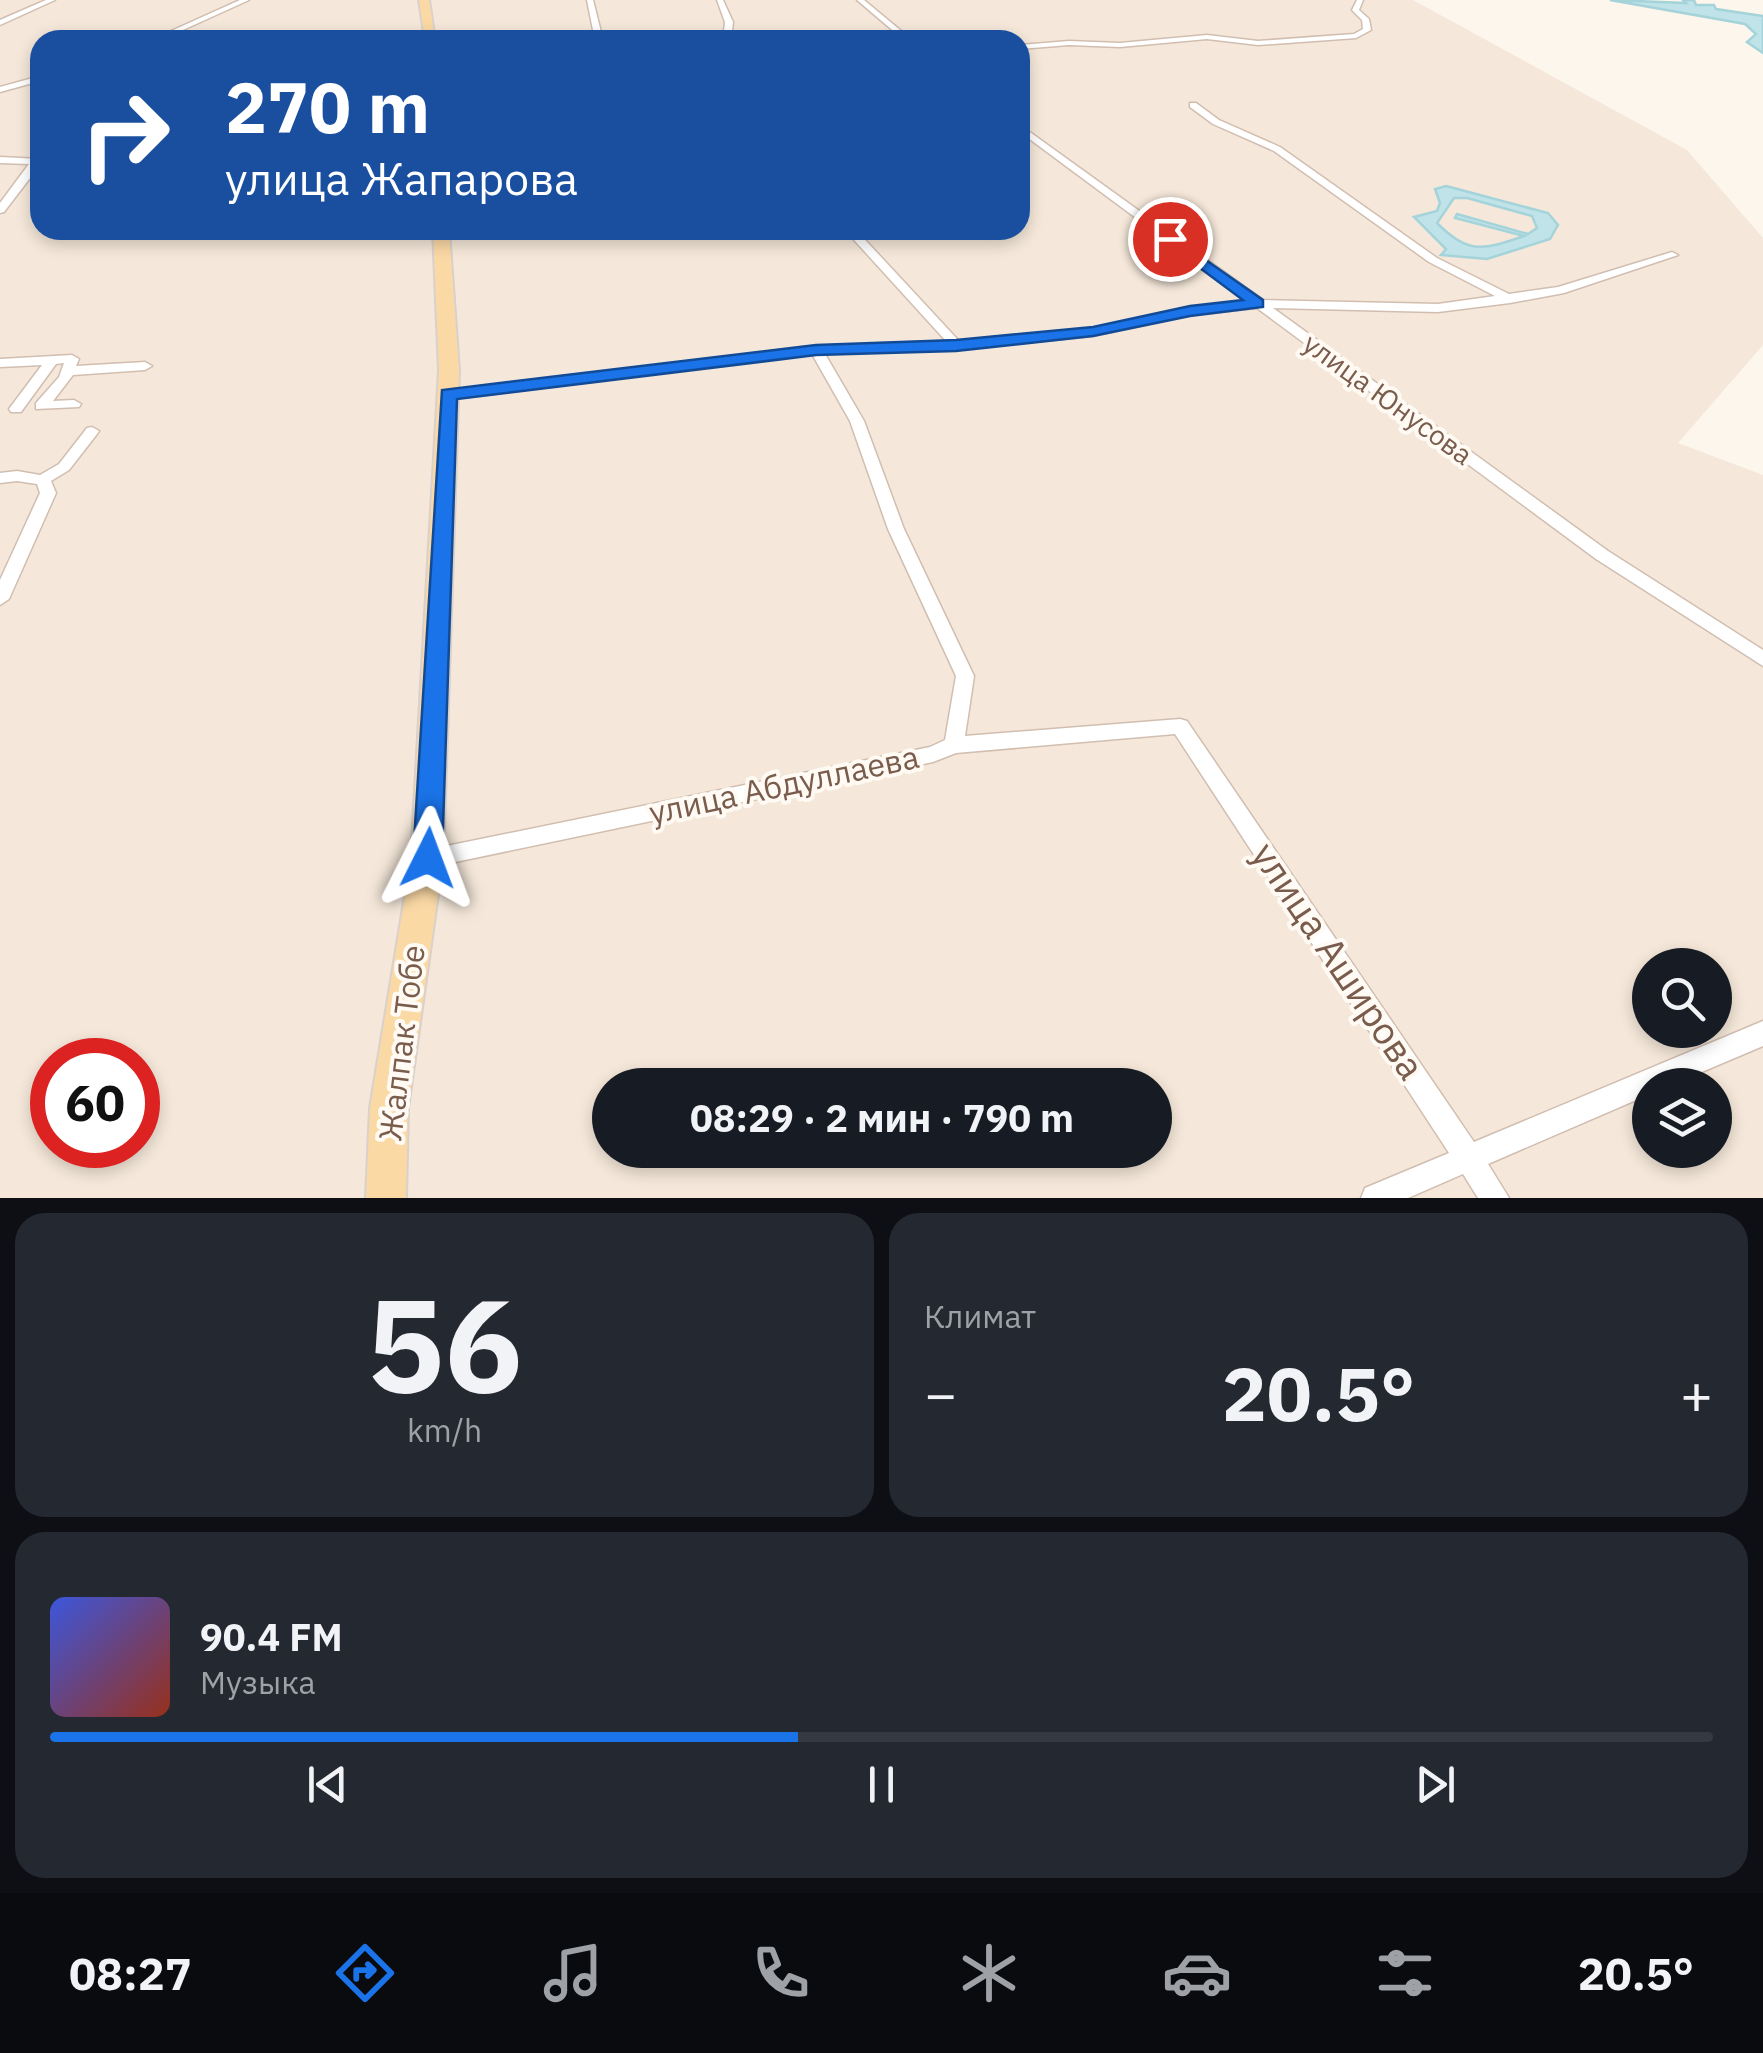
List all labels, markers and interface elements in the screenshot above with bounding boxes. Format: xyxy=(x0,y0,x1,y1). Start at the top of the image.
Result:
text: 270 m xyxy=(225,61,430,152)
icon: right xyxy=(60,70,190,200)
text: улица Жапарова xyxy=(225,149,578,207)
pin xyxy=(1128,197,1213,282)
icon: arrive xyxy=(1143,212,1198,267)
street label: улица Юнусова xyxy=(1296,325,1481,473)
street label: улица Абдуллаева xyxy=(645,735,922,833)
position arrow xyxy=(376,806,480,910)
street label: улица Аширова xyxy=(1242,832,1437,1088)
street label: Жалпак Тобе xyxy=(368,942,434,1143)
map controls xyxy=(1632,948,1732,1168)
button: search xyxy=(1632,948,1732,1048)
speed limit sign: 60 xyxy=(30,1038,160,1168)
button: layers xyxy=(1632,1068,1732,1168)
text: 08:29 · 2 мин · 790 m xyxy=(690,1093,1074,1142)
text: 56 xyxy=(366,1259,523,1428)
text: Климат xyxy=(924,1295,1036,1337)
text: 20.5° xyxy=(1222,1344,1415,1442)
text: − xyxy=(924,1358,957,1429)
text: + xyxy=(1680,1358,1713,1429)
text: km/h xyxy=(407,1409,482,1451)
text: 90.4 FM xyxy=(200,1612,343,1661)
text: Музыка xyxy=(200,1661,316,1703)
icon: previous xyxy=(300,1757,355,1812)
icon: pause xyxy=(854,1757,909,1812)
icon: next xyxy=(1408,1757,1463,1812)
icon: directions xyxy=(330,1938,400,2008)
icon: music xyxy=(538,1938,608,2008)
icon: phone xyxy=(746,1938,816,2008)
icon: climate xyxy=(954,1938,1024,2008)
icon: car xyxy=(1162,1938,1232,2008)
icon: filters xyxy=(1370,1938,1440,2008)
text: 08:27 xyxy=(69,1944,192,2002)
text: 20.5° xyxy=(1578,1944,1694,2002)

